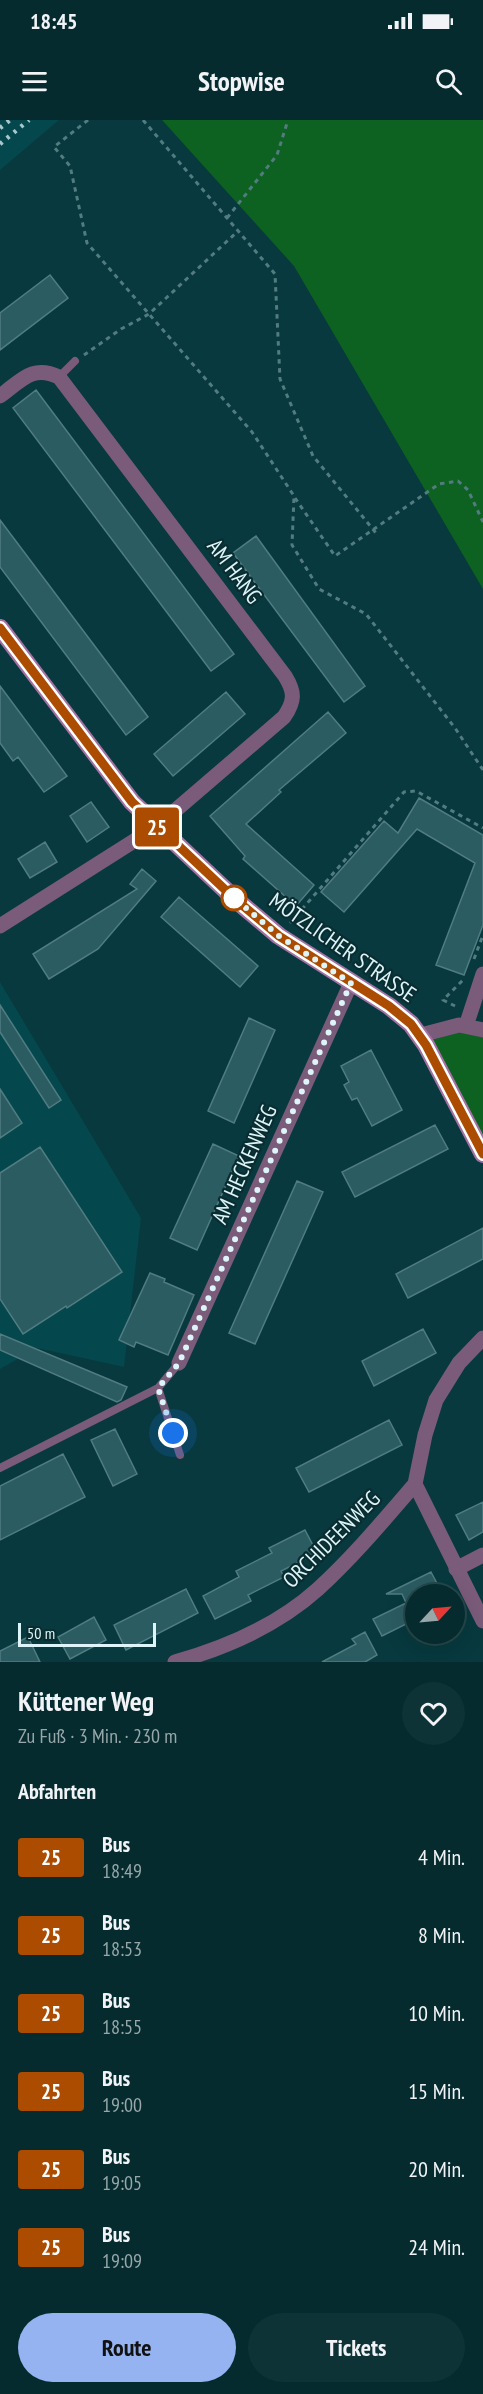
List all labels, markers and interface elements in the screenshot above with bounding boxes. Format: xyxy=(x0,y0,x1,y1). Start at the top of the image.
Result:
text: 18:45 xyxy=(30,7,78,35)
text: Stopwise xyxy=(198,64,285,98)
icon: menu xyxy=(18,65,51,98)
icon: search xyxy=(432,65,465,98)
street label: AM HANG xyxy=(202,533,268,609)
line badge: 25 xyxy=(130,808,184,846)
text: 25 xyxy=(147,814,167,841)
unlabelled marker xyxy=(221,885,247,911)
street label: MÖTZLICHER STRASSE xyxy=(264,886,422,1008)
street label: AM HECKENWEG xyxy=(205,1100,283,1228)
your location xyxy=(158,1418,188,1448)
street label: ORCHIDEENWEG xyxy=(276,1484,386,1594)
north arrow xyxy=(405,1584,465,1644)
map controls xyxy=(405,1584,465,1644)
scale bar xyxy=(18,1620,156,1648)
text: 50 m xyxy=(27,1623,55,1643)
text: Küttener Weg xyxy=(18,1682,154,1719)
button: heart xyxy=(402,1682,465,1745)
text: Zu Fuß · 3 Min. · 230 m xyxy=(18,1723,177,1749)
text: Abfahrten xyxy=(18,1777,96,1805)
text: Bus xyxy=(102,1830,130,1858)
text: 4 Min. xyxy=(418,1843,465,1871)
text: 25 xyxy=(41,1844,61,1871)
text: 18:49 xyxy=(102,1858,142,1884)
text: Bus xyxy=(102,1908,130,1936)
text: 8 Min. xyxy=(418,1921,465,1949)
text: 25 xyxy=(41,1922,61,1949)
text: 18:53 xyxy=(102,1936,142,1962)
text: Bus xyxy=(102,1986,130,2014)
text: 10 Min. xyxy=(408,1999,465,2027)
text: 25 xyxy=(41,2000,61,2027)
text: 18:55 xyxy=(102,2014,142,2040)
text: Bus xyxy=(102,2064,130,2092)
text: 15 Min. xyxy=(408,2077,465,2105)
text: 25 xyxy=(41,2078,61,2105)
text: 19:00 xyxy=(102,2092,142,2118)
text: Bus xyxy=(102,2142,130,2170)
text: 20 Min. xyxy=(408,2155,465,2183)
text: 25 xyxy=(41,2156,61,2183)
text: 19:05 xyxy=(102,2170,142,2196)
text: Bus xyxy=(102,2220,130,2248)
text: 24 Min. xyxy=(408,2233,465,2261)
text: 25 xyxy=(41,2234,61,2261)
text: 19:09 xyxy=(102,2248,142,2274)
button: Route xyxy=(18,2313,236,2382)
button: Tickets xyxy=(248,2313,465,2382)

